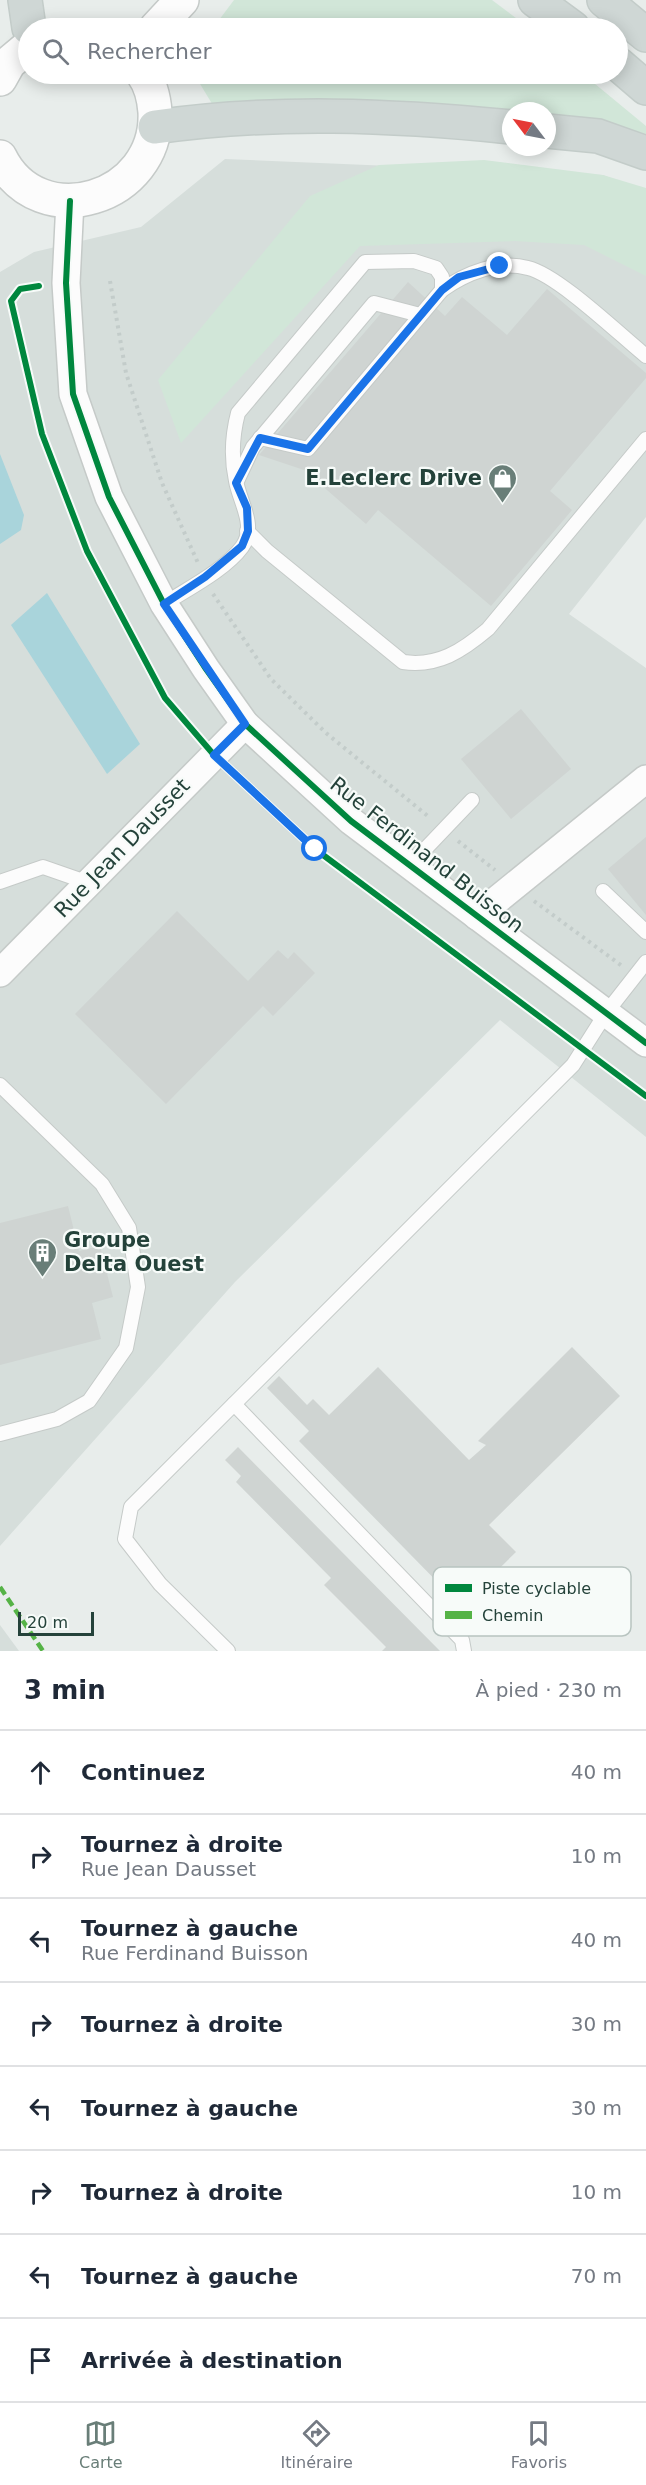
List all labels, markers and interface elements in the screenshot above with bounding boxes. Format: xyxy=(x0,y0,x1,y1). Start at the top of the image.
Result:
search box xyxy=(18,18,628,84)
icon: search xyxy=(39,35,72,68)
text: Rechercher xyxy=(87,39,212,64)
north arrow xyxy=(502,102,556,156)
route end xyxy=(486,252,512,278)
shop icon: E.Leclerc Drive xyxy=(487,462,519,504)
place label: E.Leclerc Drive xyxy=(305,466,482,490)
street label: Rue Ferdinand Buisson xyxy=(325,772,529,938)
street label: Rue Jean Dausset xyxy=(49,774,195,922)
route start xyxy=(301,835,327,861)
place label: Groupe Delta Ouest xyxy=(64,1228,204,1276)
building icon: Groupe Delta Ouest xyxy=(27,1236,59,1278)
legend xyxy=(433,1567,631,1636)
text: Piste cyclable xyxy=(482,1579,591,1598)
text: Chemin xyxy=(482,1606,543,1625)
scale bar xyxy=(18,1609,94,1636)
text: 20 m xyxy=(27,1613,68,1632)
text: 3 min xyxy=(24,1675,106,1705)
text: À pied · 230 m xyxy=(476,1678,622,1702)
icon: ahead xyxy=(24,1756,57,1789)
text: Continuez xyxy=(81,1760,205,1785)
text: 40 m xyxy=(571,1760,622,1784)
text: Tournez à droite xyxy=(81,1832,283,1857)
icon: right xyxy=(24,1840,57,1873)
text: 10 m xyxy=(571,1844,622,1868)
text: Rue Jean Dausset xyxy=(81,1857,256,1881)
text: Tournez à gauche xyxy=(81,1916,298,1941)
icon: left xyxy=(24,1924,57,1957)
text: 40 m xyxy=(571,1928,622,1952)
text: Rue Ferdinand Buisson xyxy=(81,1941,309,1965)
icon: right xyxy=(24,2008,57,2041)
text: Tournez à droite xyxy=(81,2012,283,2037)
text: 30 m xyxy=(571,2012,622,2036)
icon: left xyxy=(24,2092,57,2125)
text: Tournez à gauche xyxy=(81,2096,298,2121)
text: 30 m xyxy=(571,2096,622,2120)
icon: right xyxy=(24,2176,57,2209)
text: Tournez à droite xyxy=(81,2180,283,2205)
text: 10 m xyxy=(571,2180,622,2204)
icon: left xyxy=(24,2260,57,2293)
text: Tournez à gauche xyxy=(81,2264,298,2289)
text: 70 m xyxy=(571,2264,622,2288)
icon: arrive xyxy=(24,2344,57,2377)
text: Arrivée à destination xyxy=(81,2348,343,2373)
tab: Carte xyxy=(79,2417,123,2472)
tab: Itinéraire xyxy=(281,2417,353,2472)
tab: Favoris xyxy=(511,2417,567,2472)

